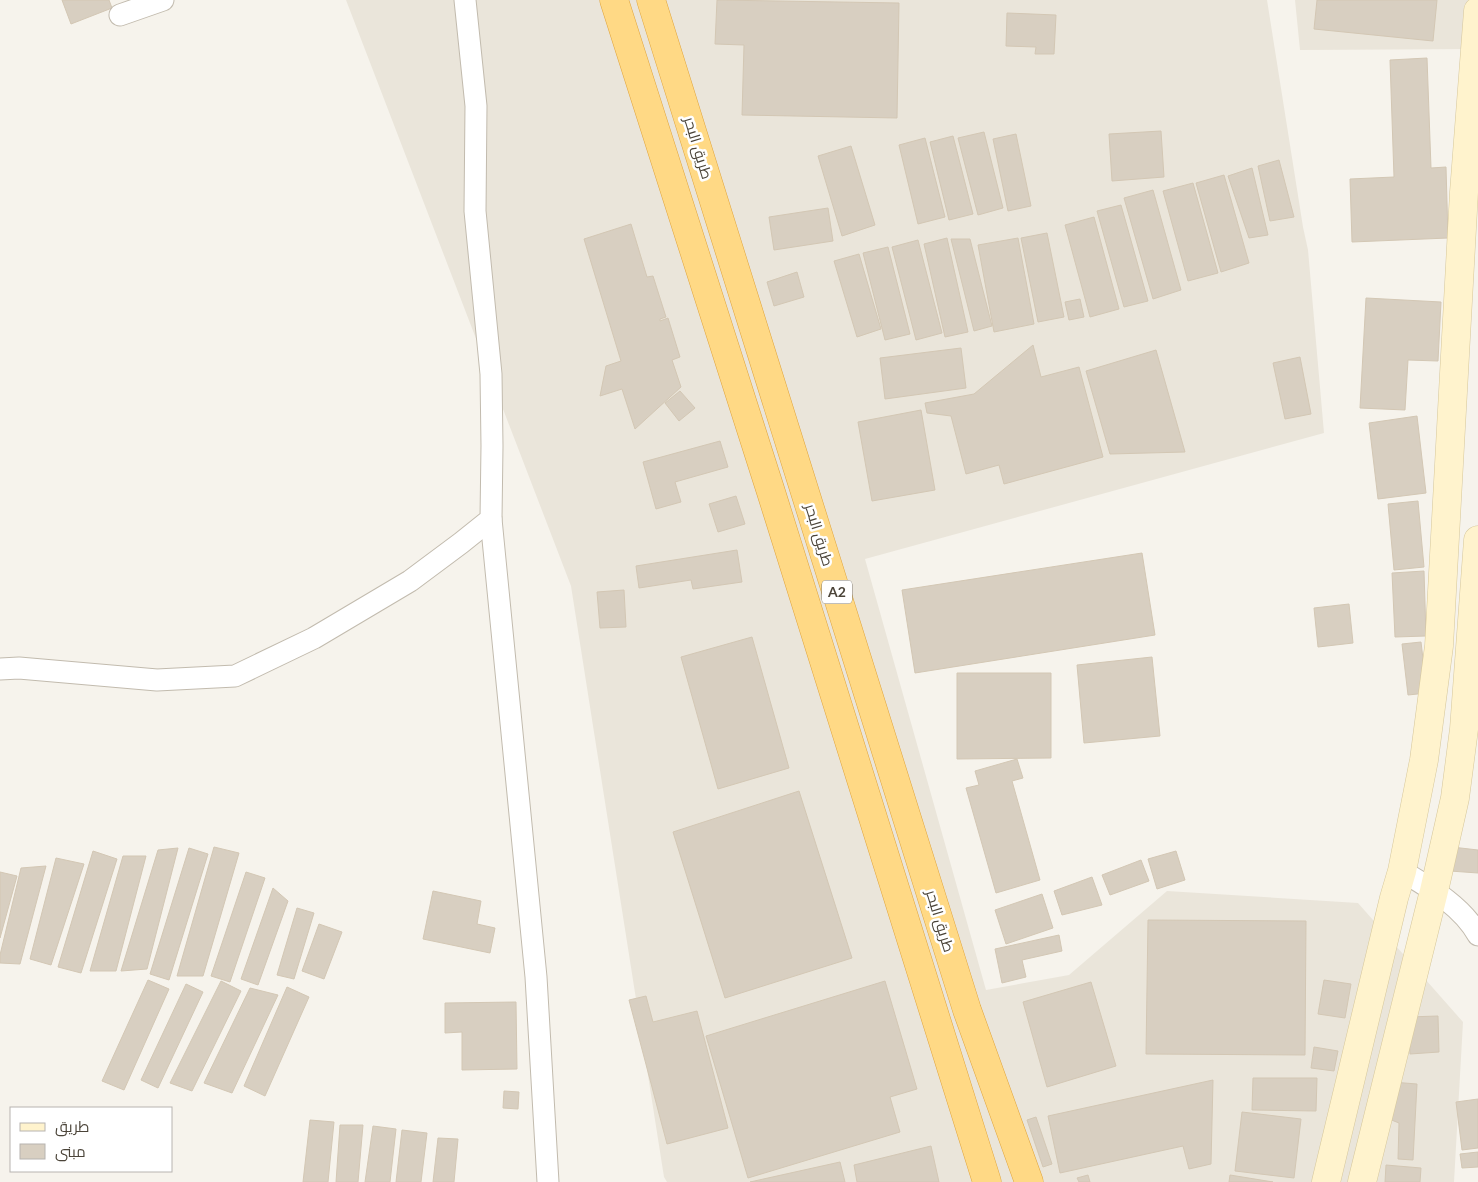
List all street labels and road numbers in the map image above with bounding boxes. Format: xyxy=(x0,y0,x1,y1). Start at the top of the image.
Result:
street label: طريق البحر xyxy=(679,113,717,182)
street label: طريق البحر xyxy=(800,500,838,569)
road number: A2 xyxy=(822,580,852,604)
street label: طريق البحر xyxy=(921,886,959,955)

